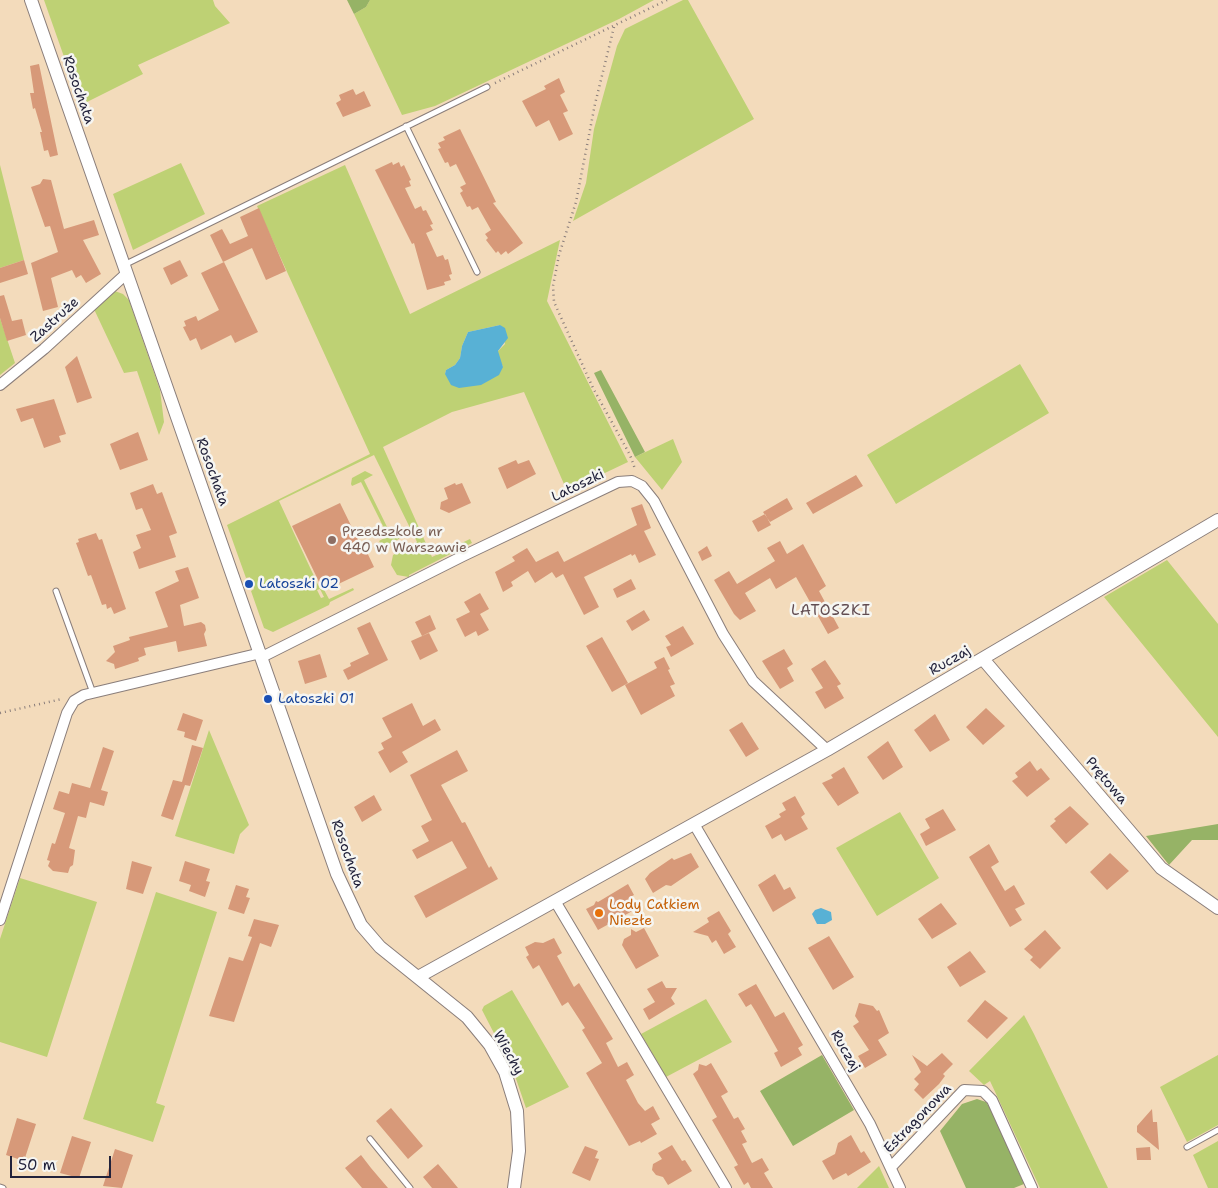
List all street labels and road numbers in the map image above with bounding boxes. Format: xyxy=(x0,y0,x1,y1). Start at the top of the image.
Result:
street label: Rosochata xyxy=(58,54,98,126)
street label: Zastruże xyxy=(27,294,83,346)
street label: Rosochata xyxy=(192,436,232,508)
street label: Latoszki xyxy=(549,466,607,506)
street label: Ruczaj xyxy=(927,643,973,679)
street label: Prętowa xyxy=(1082,754,1130,808)
street label: Rosochata xyxy=(327,818,367,890)
street label: Wiechy xyxy=(489,1028,527,1078)
street label: Ruczaj xyxy=(827,1028,863,1074)
street label: Estragonowa xyxy=(881,1081,955,1157)

